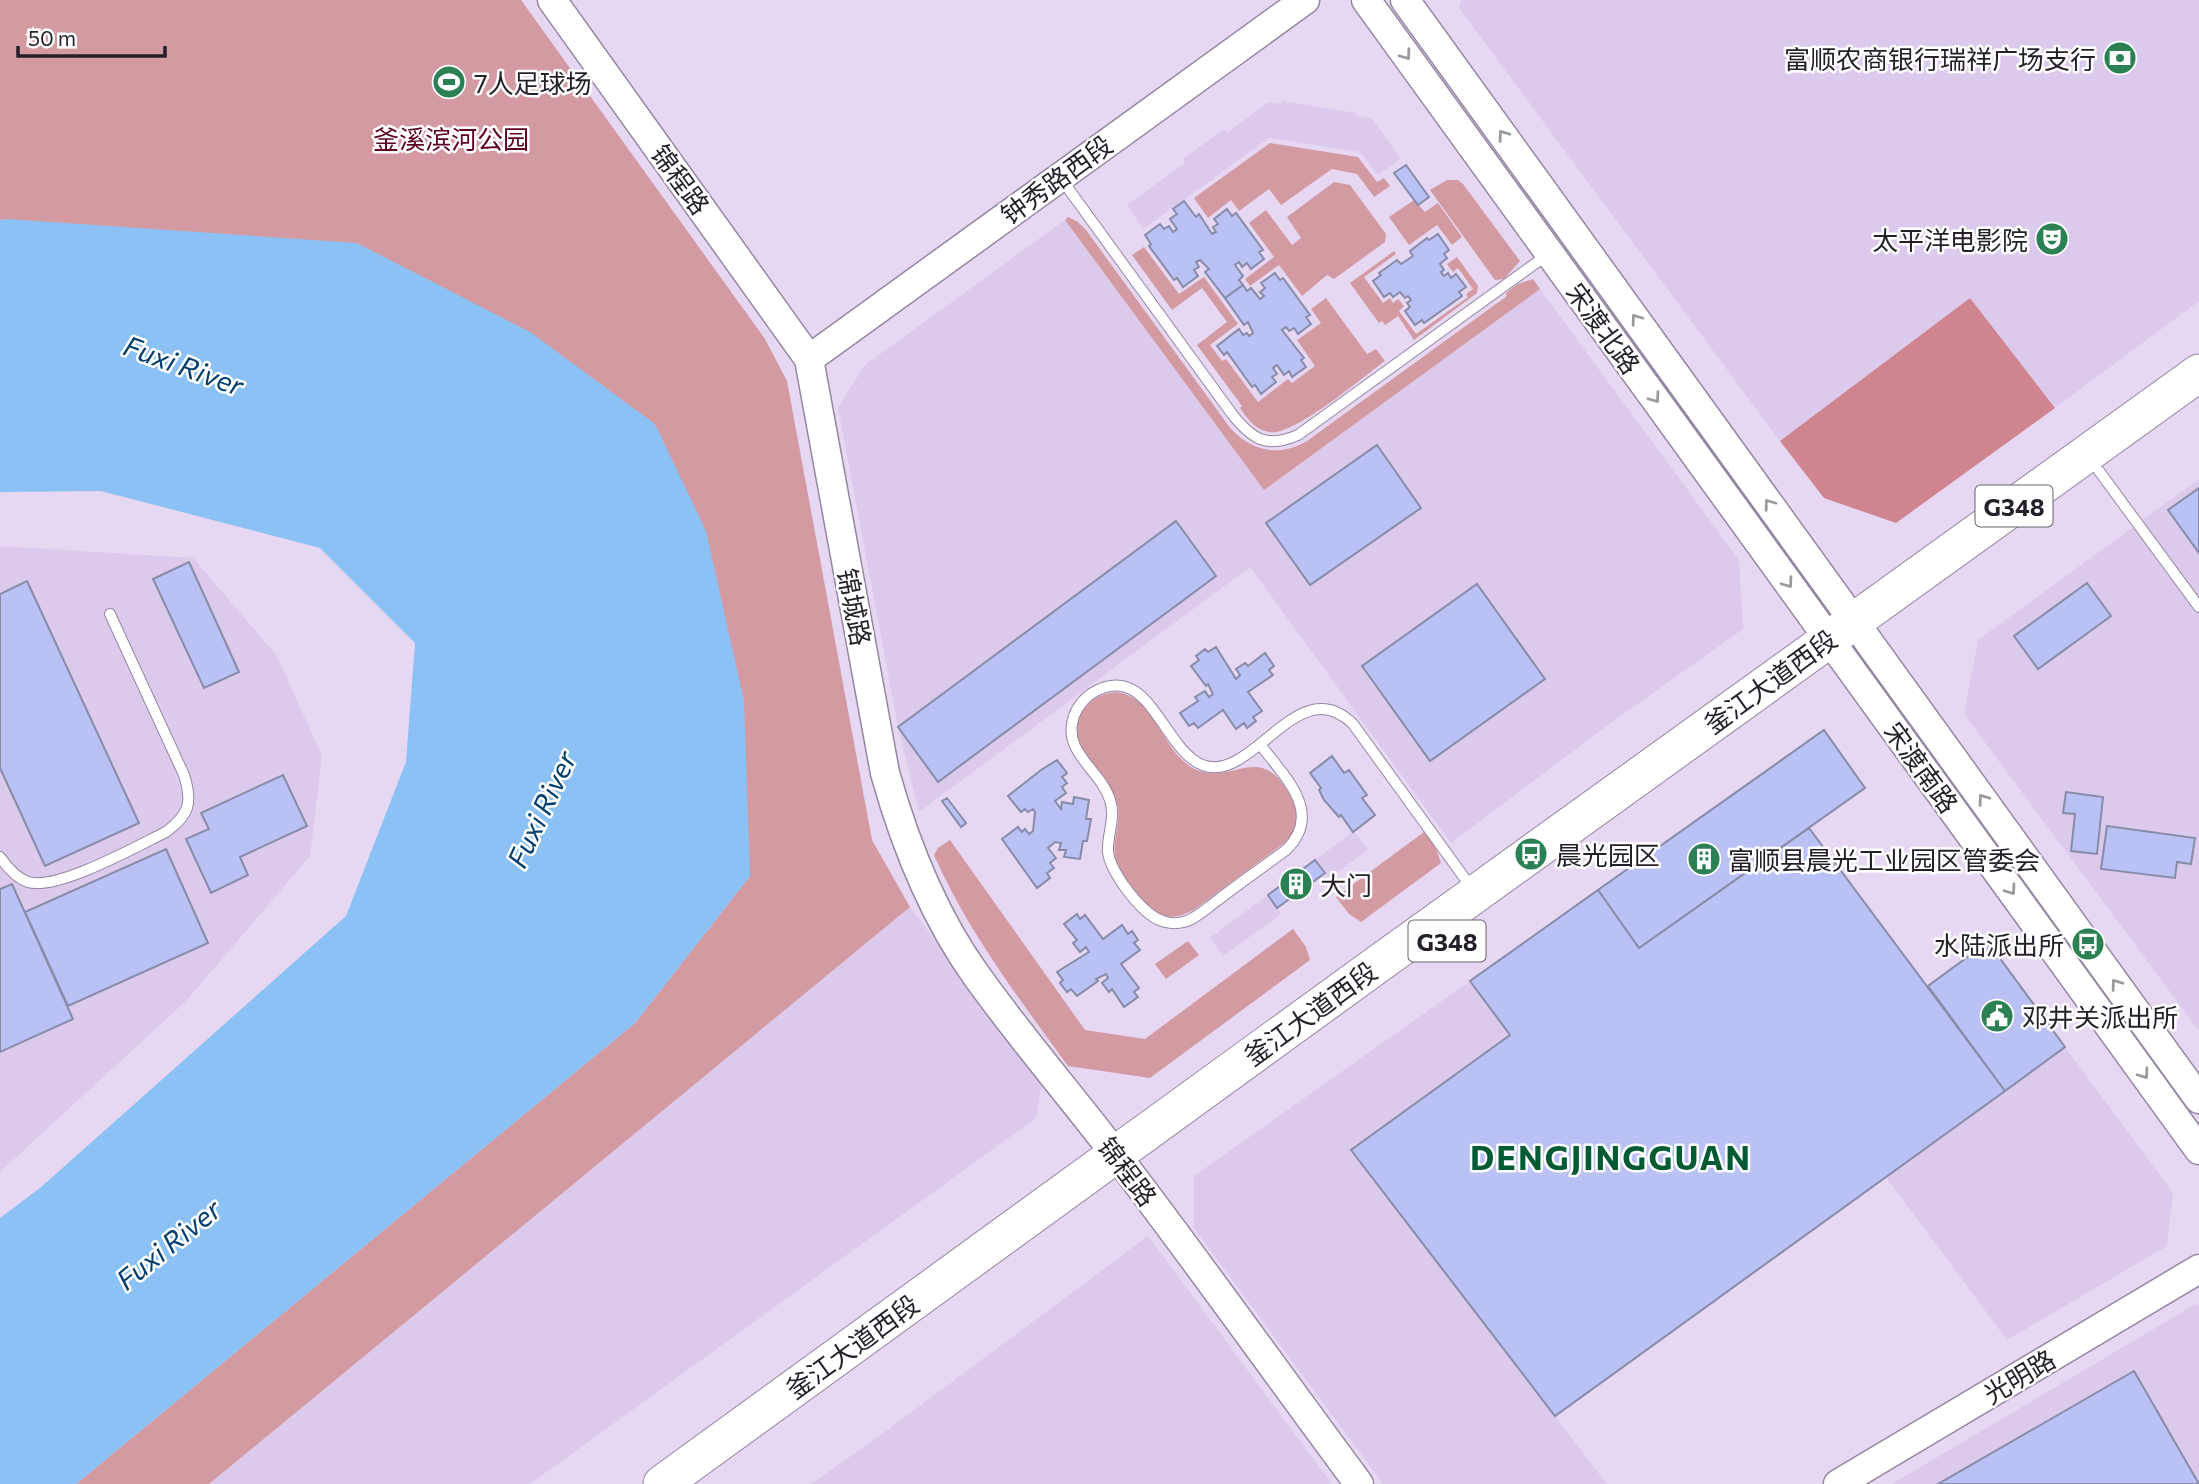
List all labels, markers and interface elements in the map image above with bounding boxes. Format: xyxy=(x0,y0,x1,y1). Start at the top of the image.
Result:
scale bar xyxy=(18,14,164,58)
text: 50 m xyxy=(28,25,76,50)
bank icon: 富顺农商银行瑞祥广场支行 xyxy=(2101,39,2139,77)
place label: 富顺农商银行瑞祥广场支行 xyxy=(1784,43,2096,74)
one-way arrow xyxy=(1398,47,1411,60)
sports icon: 7人足球场 xyxy=(430,63,468,101)
place label: 7人足球场 xyxy=(474,67,592,98)
park label: 釜溪滨河公园 xyxy=(373,123,529,154)
street label: 钟秀路西段 xyxy=(994,128,1118,230)
one-way arrow xyxy=(1498,130,1511,143)
street label: 锦程路 xyxy=(646,138,716,220)
theatre icon: 太平洋电影院 xyxy=(2033,220,2071,258)
place label: 太平洋电影院 xyxy=(1872,224,2028,255)
street label: 宋渡北路 xyxy=(1561,277,1647,379)
one-way arrow xyxy=(1632,314,1644,327)
water label: Fuxi River xyxy=(120,328,249,403)
one-way arrow xyxy=(1647,390,1659,403)
road number: G348 xyxy=(1976,486,2052,526)
one-way arrow xyxy=(1765,499,1777,511)
street label: 锦城路 xyxy=(832,566,878,648)
one-way arrow xyxy=(1780,575,1792,588)
street label: 釜江大道西段 xyxy=(1698,623,1842,739)
street label: 宋渡南路 xyxy=(1879,716,1965,818)
water label: Fuxi River xyxy=(499,745,583,873)
one-way arrow xyxy=(1979,794,1991,807)
bus stop icon: 晨光园区 xyxy=(1512,835,1550,873)
place label: 晨光园区 xyxy=(1556,839,1660,870)
building icon: 富顺县晨光工业园区管委会 xyxy=(1685,840,1723,878)
place label: 富顺县晨光工业园区管委会 xyxy=(1728,844,2040,875)
building icon: 大门 xyxy=(1277,865,1315,903)
place label: 大门 xyxy=(1320,869,1372,900)
one-way arrow xyxy=(2003,882,2015,895)
road number: G348 xyxy=(1408,920,1486,961)
bus stop icon: 水陆派出所 xyxy=(2069,925,2107,963)
place label: 水陆派出所 xyxy=(1934,929,2064,960)
street label: 釜江大道西段 xyxy=(1238,955,1382,1071)
one-way arrow xyxy=(2112,979,2124,992)
public building icon: 邓井关派出所 xyxy=(1978,997,2016,1035)
place label: 邓井关派出所 xyxy=(2022,1001,2178,1032)
one-way arrow xyxy=(2136,1066,2148,1079)
street label: 锦程路 xyxy=(1092,1131,1164,1211)
district label: DENGJINGGUAN xyxy=(1470,1136,1752,1177)
water label: Fuxi River xyxy=(109,1191,228,1296)
street label: 釜江大道西段 xyxy=(780,1288,924,1404)
street label: 光明路 xyxy=(1978,1343,2060,1409)

